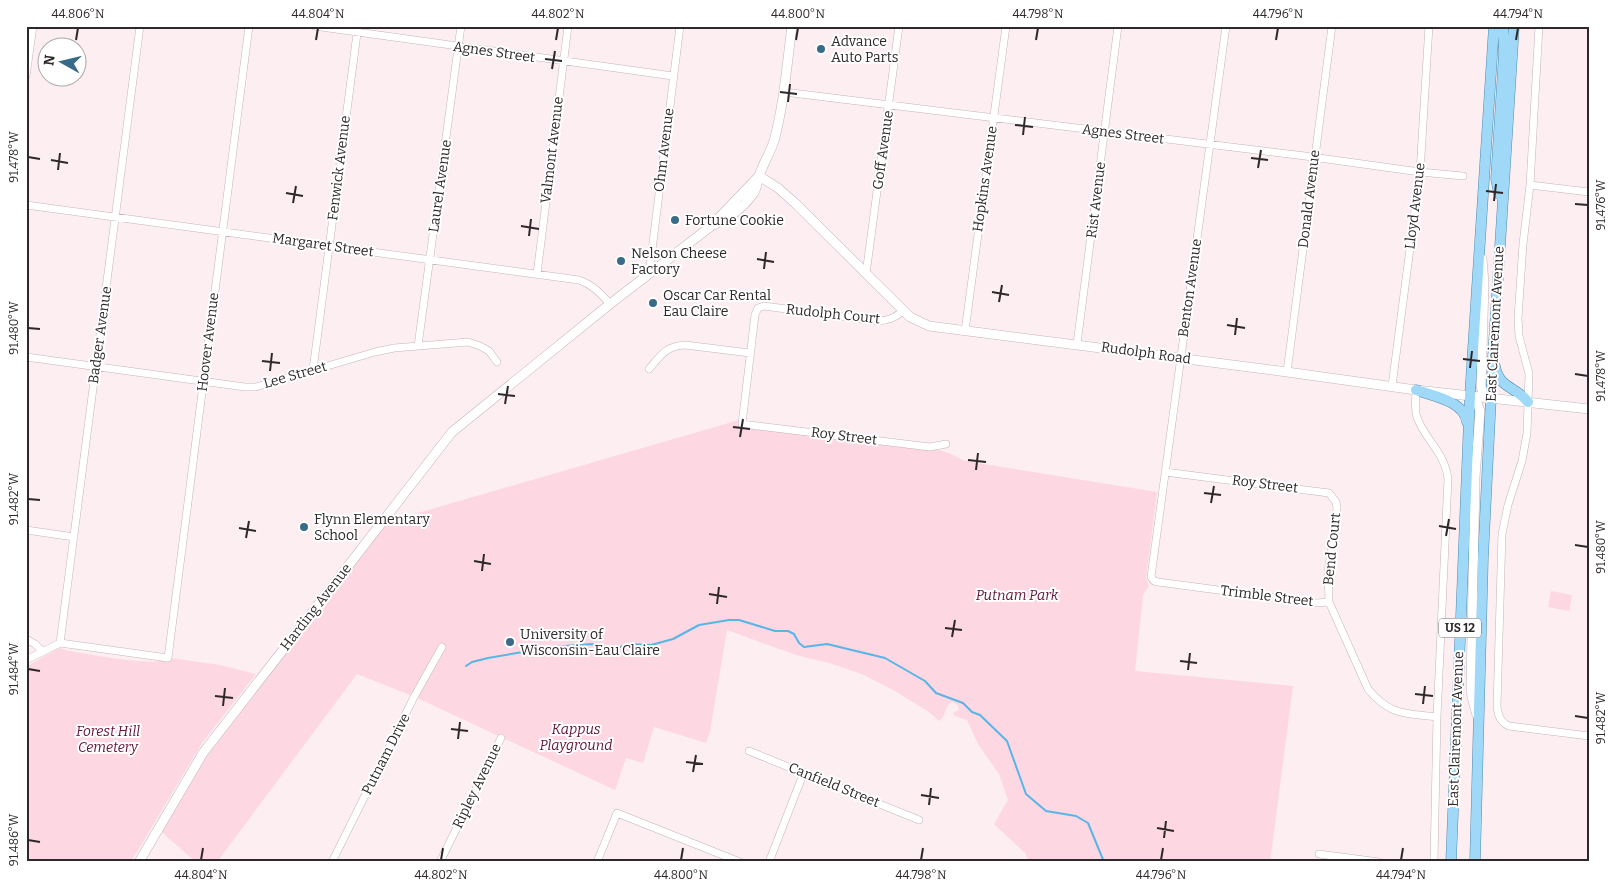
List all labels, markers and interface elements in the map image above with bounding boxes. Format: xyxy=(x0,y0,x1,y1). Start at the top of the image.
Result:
text: 44.806°N xyxy=(51,7,105,21)
text: 44.804°N xyxy=(292,7,345,21)
text: 44.802°N xyxy=(532,7,585,21)
text: 44.800°N xyxy=(771,7,825,21)
text: 44.798°N xyxy=(1013,7,1064,21)
text: 44.796°N xyxy=(1253,7,1304,21)
text: 44.794°N xyxy=(1493,7,1544,21)
place label: Advance Auto Parts xyxy=(831,33,898,66)
north arrow xyxy=(38,38,88,88)
street label: Agnes Street xyxy=(452,38,536,66)
marker: Advance Auto Parts xyxy=(815,43,827,55)
text: N xyxy=(40,54,59,67)
street label: Valmont Avenue xyxy=(537,96,567,204)
street label: Ohm Avenue xyxy=(650,107,678,193)
street label: Goff Avenue xyxy=(869,109,897,191)
street label: Fenwick Avenue xyxy=(324,115,354,221)
street label: Agnes Street xyxy=(1081,121,1165,147)
street label: Hopkins Avenue xyxy=(969,125,1001,233)
text: 91.478°W xyxy=(7,130,21,183)
street label: Laurel Avenue xyxy=(425,139,455,233)
street label: Donald Avenue xyxy=(1295,149,1323,249)
street label: Rist Avenue xyxy=(1083,161,1109,239)
street label: Lloyd Avenue xyxy=(1401,162,1429,250)
text: 91.476°W xyxy=(1594,179,1608,231)
place label: Fortune Cookie xyxy=(685,212,784,229)
marker: Fortune Cookie xyxy=(669,214,681,226)
street label: Margaret Street xyxy=(271,229,375,261)
street label: Benton Avenue xyxy=(1175,238,1205,338)
place label: Nelson Cheese Factory xyxy=(631,245,727,278)
street label: East Clairemont Avenue xyxy=(1482,246,1508,402)
marker: Nelson Cheese Factory xyxy=(615,255,627,267)
street label: Badger Avenue xyxy=(85,285,115,385)
place label: Oscar Car Rental Eau Claire xyxy=(663,287,771,320)
street label: Hoover Avenue xyxy=(193,291,223,393)
marker: Oscar Car Rental Eau Claire xyxy=(647,297,659,309)
text: 91.480°W xyxy=(7,301,21,355)
street label: Rudolph Court xyxy=(785,301,881,327)
street label: Rudolph Road xyxy=(1100,338,1192,368)
text: 91.478°W xyxy=(1594,349,1608,402)
street label: Lee Street xyxy=(261,358,329,392)
street label: Roy Street xyxy=(810,424,878,448)
text: 91.482°W xyxy=(7,472,21,525)
street label: Roy Street xyxy=(1231,472,1299,496)
place label: Flynn Elementary School xyxy=(314,511,431,544)
street label: Bend Court xyxy=(1320,512,1344,586)
text: 91.480°W xyxy=(1594,520,1608,574)
marker: Flynn Elementary School xyxy=(298,521,310,533)
street label: Harding Avenue xyxy=(277,560,355,654)
street label: Trimble Street xyxy=(1220,582,1314,610)
park label: Putnam Park xyxy=(976,587,1059,604)
road number: US 12 xyxy=(1439,618,1481,638)
place label: University of Wisconsin-Eau Claire xyxy=(520,626,660,659)
marker: University of Wisconsin-Eau Claire xyxy=(504,636,516,648)
text: 91.484°W xyxy=(7,642,21,695)
street label: East Clairemont Avenue xyxy=(1445,651,1467,807)
text: 91.482°W xyxy=(1594,691,1608,744)
street label: Putnam Drive xyxy=(358,710,414,798)
park label: Kappus Playground xyxy=(540,721,612,754)
park label: Forest Hill Cemetery xyxy=(76,723,140,756)
street label: Ripley Avenue xyxy=(449,741,505,831)
street label: Canfield Street xyxy=(786,759,882,811)
text: 91.486°W xyxy=(7,813,21,866)
text: 44.804°N xyxy=(175,868,228,882)
text: 44.802°N xyxy=(415,868,468,882)
text: 44.800°N xyxy=(654,868,708,882)
text: 44.798°N xyxy=(896,868,947,882)
text: 44.796°N xyxy=(1136,868,1187,882)
text: 44.794°N xyxy=(1376,868,1427,882)

